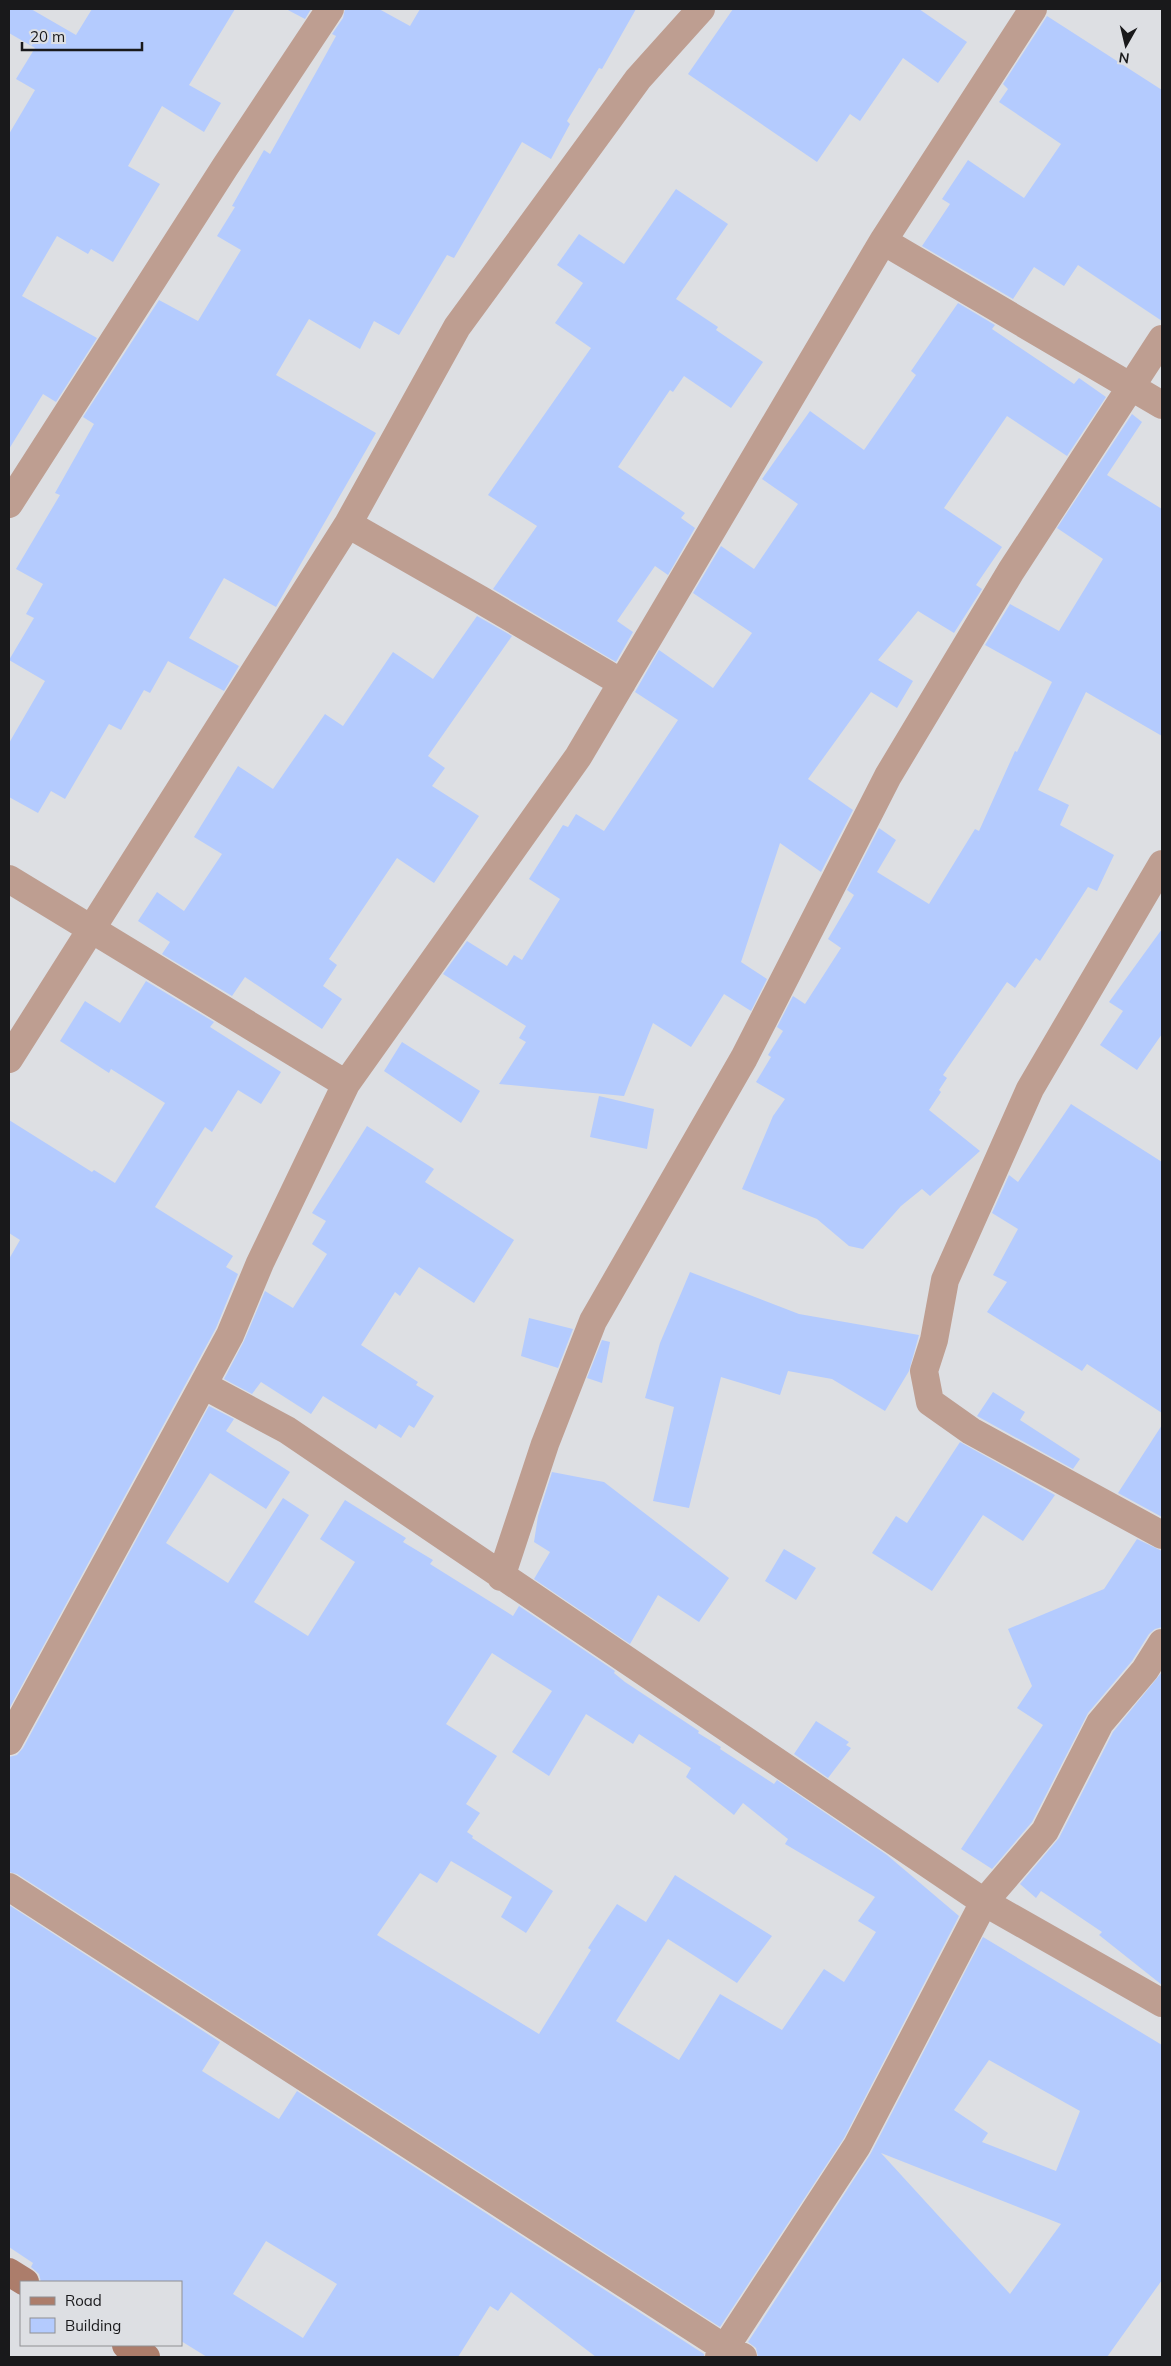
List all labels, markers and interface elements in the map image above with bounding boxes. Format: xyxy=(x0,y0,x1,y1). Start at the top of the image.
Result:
scale bar xyxy=(22,20,142,52)
north arrow xyxy=(1101,20,1151,70)
text: 20 m xyxy=(30,27,65,46)
text: N xyxy=(1118,48,1131,68)
legend xyxy=(20,2281,182,2346)
text: Road xyxy=(65,2291,102,2310)
text: Building xyxy=(65,2316,121,2335)

